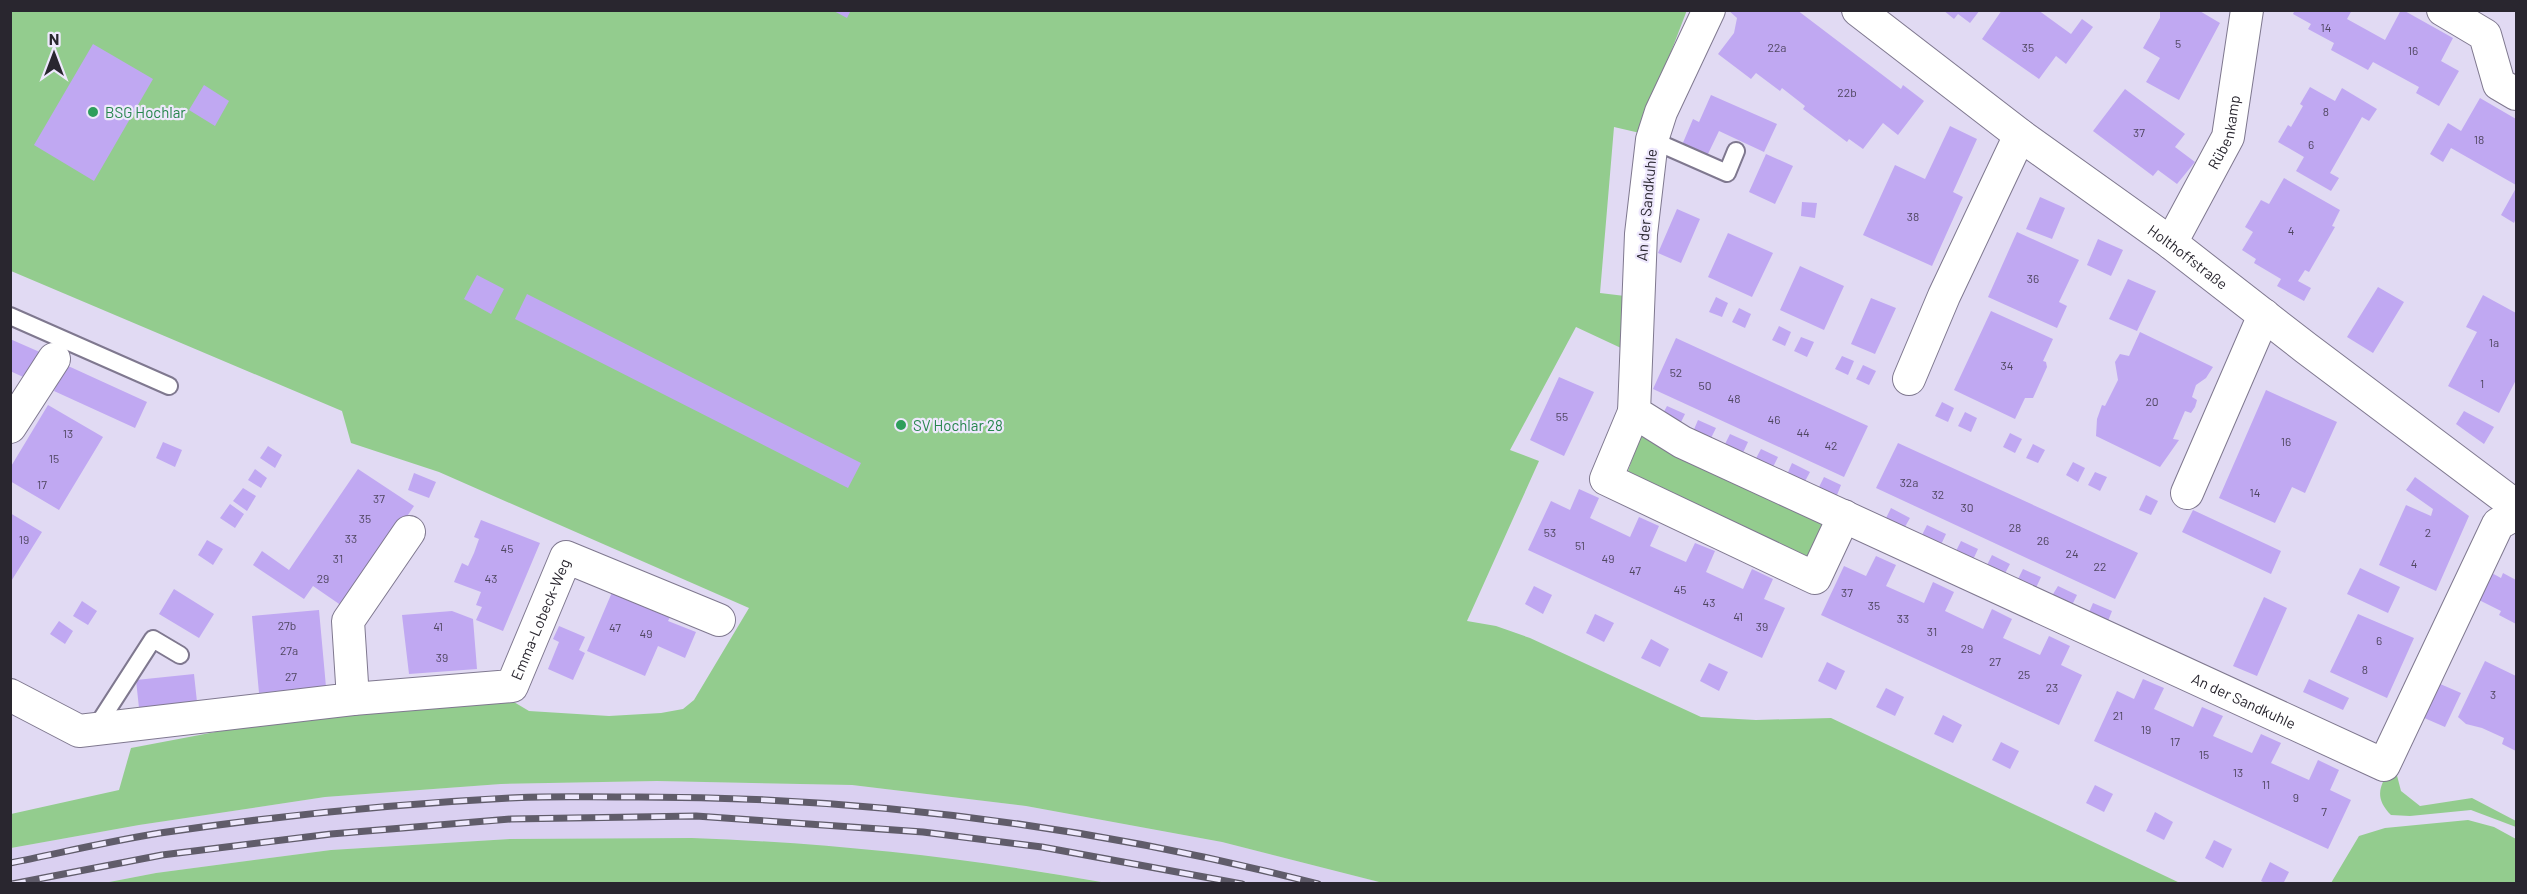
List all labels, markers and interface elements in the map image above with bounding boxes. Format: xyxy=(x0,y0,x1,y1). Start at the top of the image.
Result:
house number: 14 xyxy=(2321,20,2331,34)
north arrow xyxy=(24,24,84,84)
text: N xyxy=(49,29,59,48)
house number: 5 xyxy=(2175,36,2181,50)
house number: 22a xyxy=(1768,40,1787,54)
house number: 35 xyxy=(2022,40,2034,54)
house number: 16 xyxy=(2408,43,2418,57)
house number: 22b xyxy=(1837,85,1857,99)
street label: Rübenkamp xyxy=(2204,94,2243,172)
place label: BSG Hochlar xyxy=(105,103,186,121)
house number: 8 xyxy=(2323,104,2329,118)
marker: BSG Hochlar xyxy=(86,105,100,119)
house number: 37 xyxy=(2133,125,2145,139)
house number: 18 xyxy=(2474,132,2484,146)
house number: 6 xyxy=(2308,137,2314,151)
street label: An der Sandkuhle xyxy=(1632,148,1660,262)
house number: 38 xyxy=(1907,209,1919,223)
street label: Holthoffstraße xyxy=(2145,221,2231,293)
house number: 4 xyxy=(2288,223,2294,237)
house number: 36 xyxy=(2027,271,2039,285)
house number: 1a xyxy=(2489,335,2499,349)
house number: 34 xyxy=(2001,358,2013,372)
house number: 52 xyxy=(1670,365,1682,379)
house number: 1 xyxy=(2480,376,2484,390)
house number: 50 xyxy=(1699,378,1711,392)
house number: 48 xyxy=(1728,391,1740,405)
house number: 20 xyxy=(2145,394,2159,408)
house number: 55 xyxy=(1556,409,1568,423)
house number: 46 xyxy=(1768,412,1780,426)
place label: SV Hochlar 28 xyxy=(913,416,1003,434)
marker: SV Hochlar 28 xyxy=(894,418,908,432)
house number: 44 xyxy=(1796,425,1810,439)
house number: 13 xyxy=(63,426,73,440)
house number: 16 xyxy=(2281,434,2291,448)
house number: 42 xyxy=(1824,438,1838,452)
house number: 15 xyxy=(49,451,59,465)
house number: 32a xyxy=(1900,475,1918,489)
house number: 17 xyxy=(37,477,47,491)
house number: 14 xyxy=(2250,485,2260,499)
house number: 32 xyxy=(1932,487,1944,501)
house number: 37 xyxy=(373,491,385,505)
house number: 30 xyxy=(1961,500,1973,514)
house number: 35 xyxy=(359,511,371,525)
house number: 28 xyxy=(2009,520,2021,534)
house number: 53 xyxy=(1544,525,1556,539)
house number: 2 xyxy=(2425,525,2431,539)
house number: 33 xyxy=(345,531,357,545)
house number: 19 xyxy=(19,532,29,546)
house number: 26 xyxy=(2037,533,2049,547)
house number: 51 xyxy=(1575,538,1585,552)
house number: 45 xyxy=(501,541,513,555)
house number: 24 xyxy=(2065,546,2079,560)
house number: 31 xyxy=(333,551,343,565)
house number: 49 xyxy=(1602,551,1614,565)
street label: Emma-Lobeck-Weg xyxy=(507,556,573,682)
house number: 4 xyxy=(2411,556,2417,570)
house number: 22 xyxy=(2094,559,2106,573)
house number: 47 xyxy=(1629,563,1641,577)
house number: 29 xyxy=(317,571,329,585)
house number: 43 xyxy=(485,571,497,585)
house number: 45 xyxy=(1674,582,1686,596)
house number: 37 xyxy=(1841,585,1853,599)
house number: 43 xyxy=(1703,595,1715,609)
house number: 35 xyxy=(1868,598,1880,612)
house number: 41 xyxy=(1733,609,1743,623)
house number: 33 xyxy=(1897,611,1909,625)
house number: 27b xyxy=(278,618,296,632)
house number: 41 xyxy=(433,619,443,633)
house number: 39 xyxy=(1756,619,1768,633)
house number: 47 xyxy=(609,620,621,634)
house number: 31 xyxy=(1927,624,1937,638)
house number: 49 xyxy=(640,626,652,640)
house number: 6 xyxy=(2376,633,2382,647)
house number: 29 xyxy=(1961,641,1973,655)
house number: 27a xyxy=(280,643,298,657)
house number: 39 xyxy=(436,650,448,664)
house number: 27 xyxy=(1989,654,2001,668)
house number: 8 xyxy=(2362,662,2368,676)
house number: 25 xyxy=(2018,667,2030,681)
house number: 27 xyxy=(285,669,297,683)
street label: An der Sandkuhle xyxy=(2189,669,2299,732)
house number: 23 xyxy=(2046,680,2058,694)
house number: 3 xyxy=(2490,687,2496,701)
house number: 21 xyxy=(2113,708,2123,722)
house number: 19 xyxy=(2141,722,2151,736)
house number: 17 xyxy=(2170,734,2180,748)
house number: 15 xyxy=(2199,747,2209,761)
house number: 13 xyxy=(2233,765,2243,779)
house number: 11 xyxy=(2262,777,2270,791)
house number: 9 xyxy=(2293,790,2299,804)
house number: 7 xyxy=(2321,804,2327,818)

